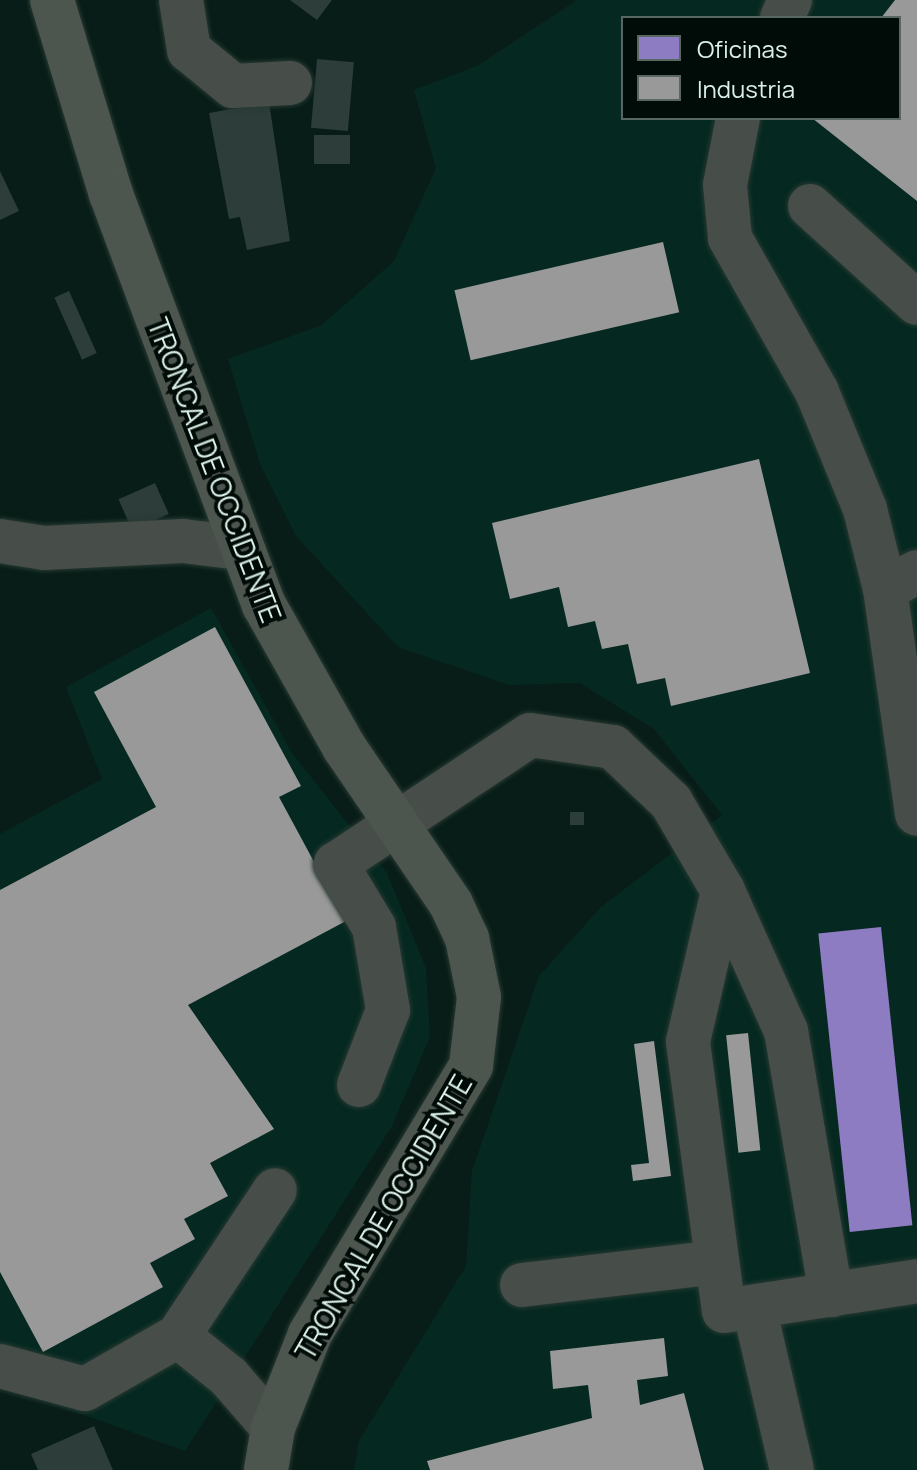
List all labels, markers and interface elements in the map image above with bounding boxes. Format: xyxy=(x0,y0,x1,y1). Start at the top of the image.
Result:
legend xyxy=(621,16,901,120)
text: Oficinas xyxy=(697,32,788,65)
text: Industria xyxy=(697,72,795,105)
street label: TRONCAL DE OCCIDENTE xyxy=(141,312,289,628)
street label: TRONCAL DE OCCIDENTE xyxy=(287,1068,479,1366)

